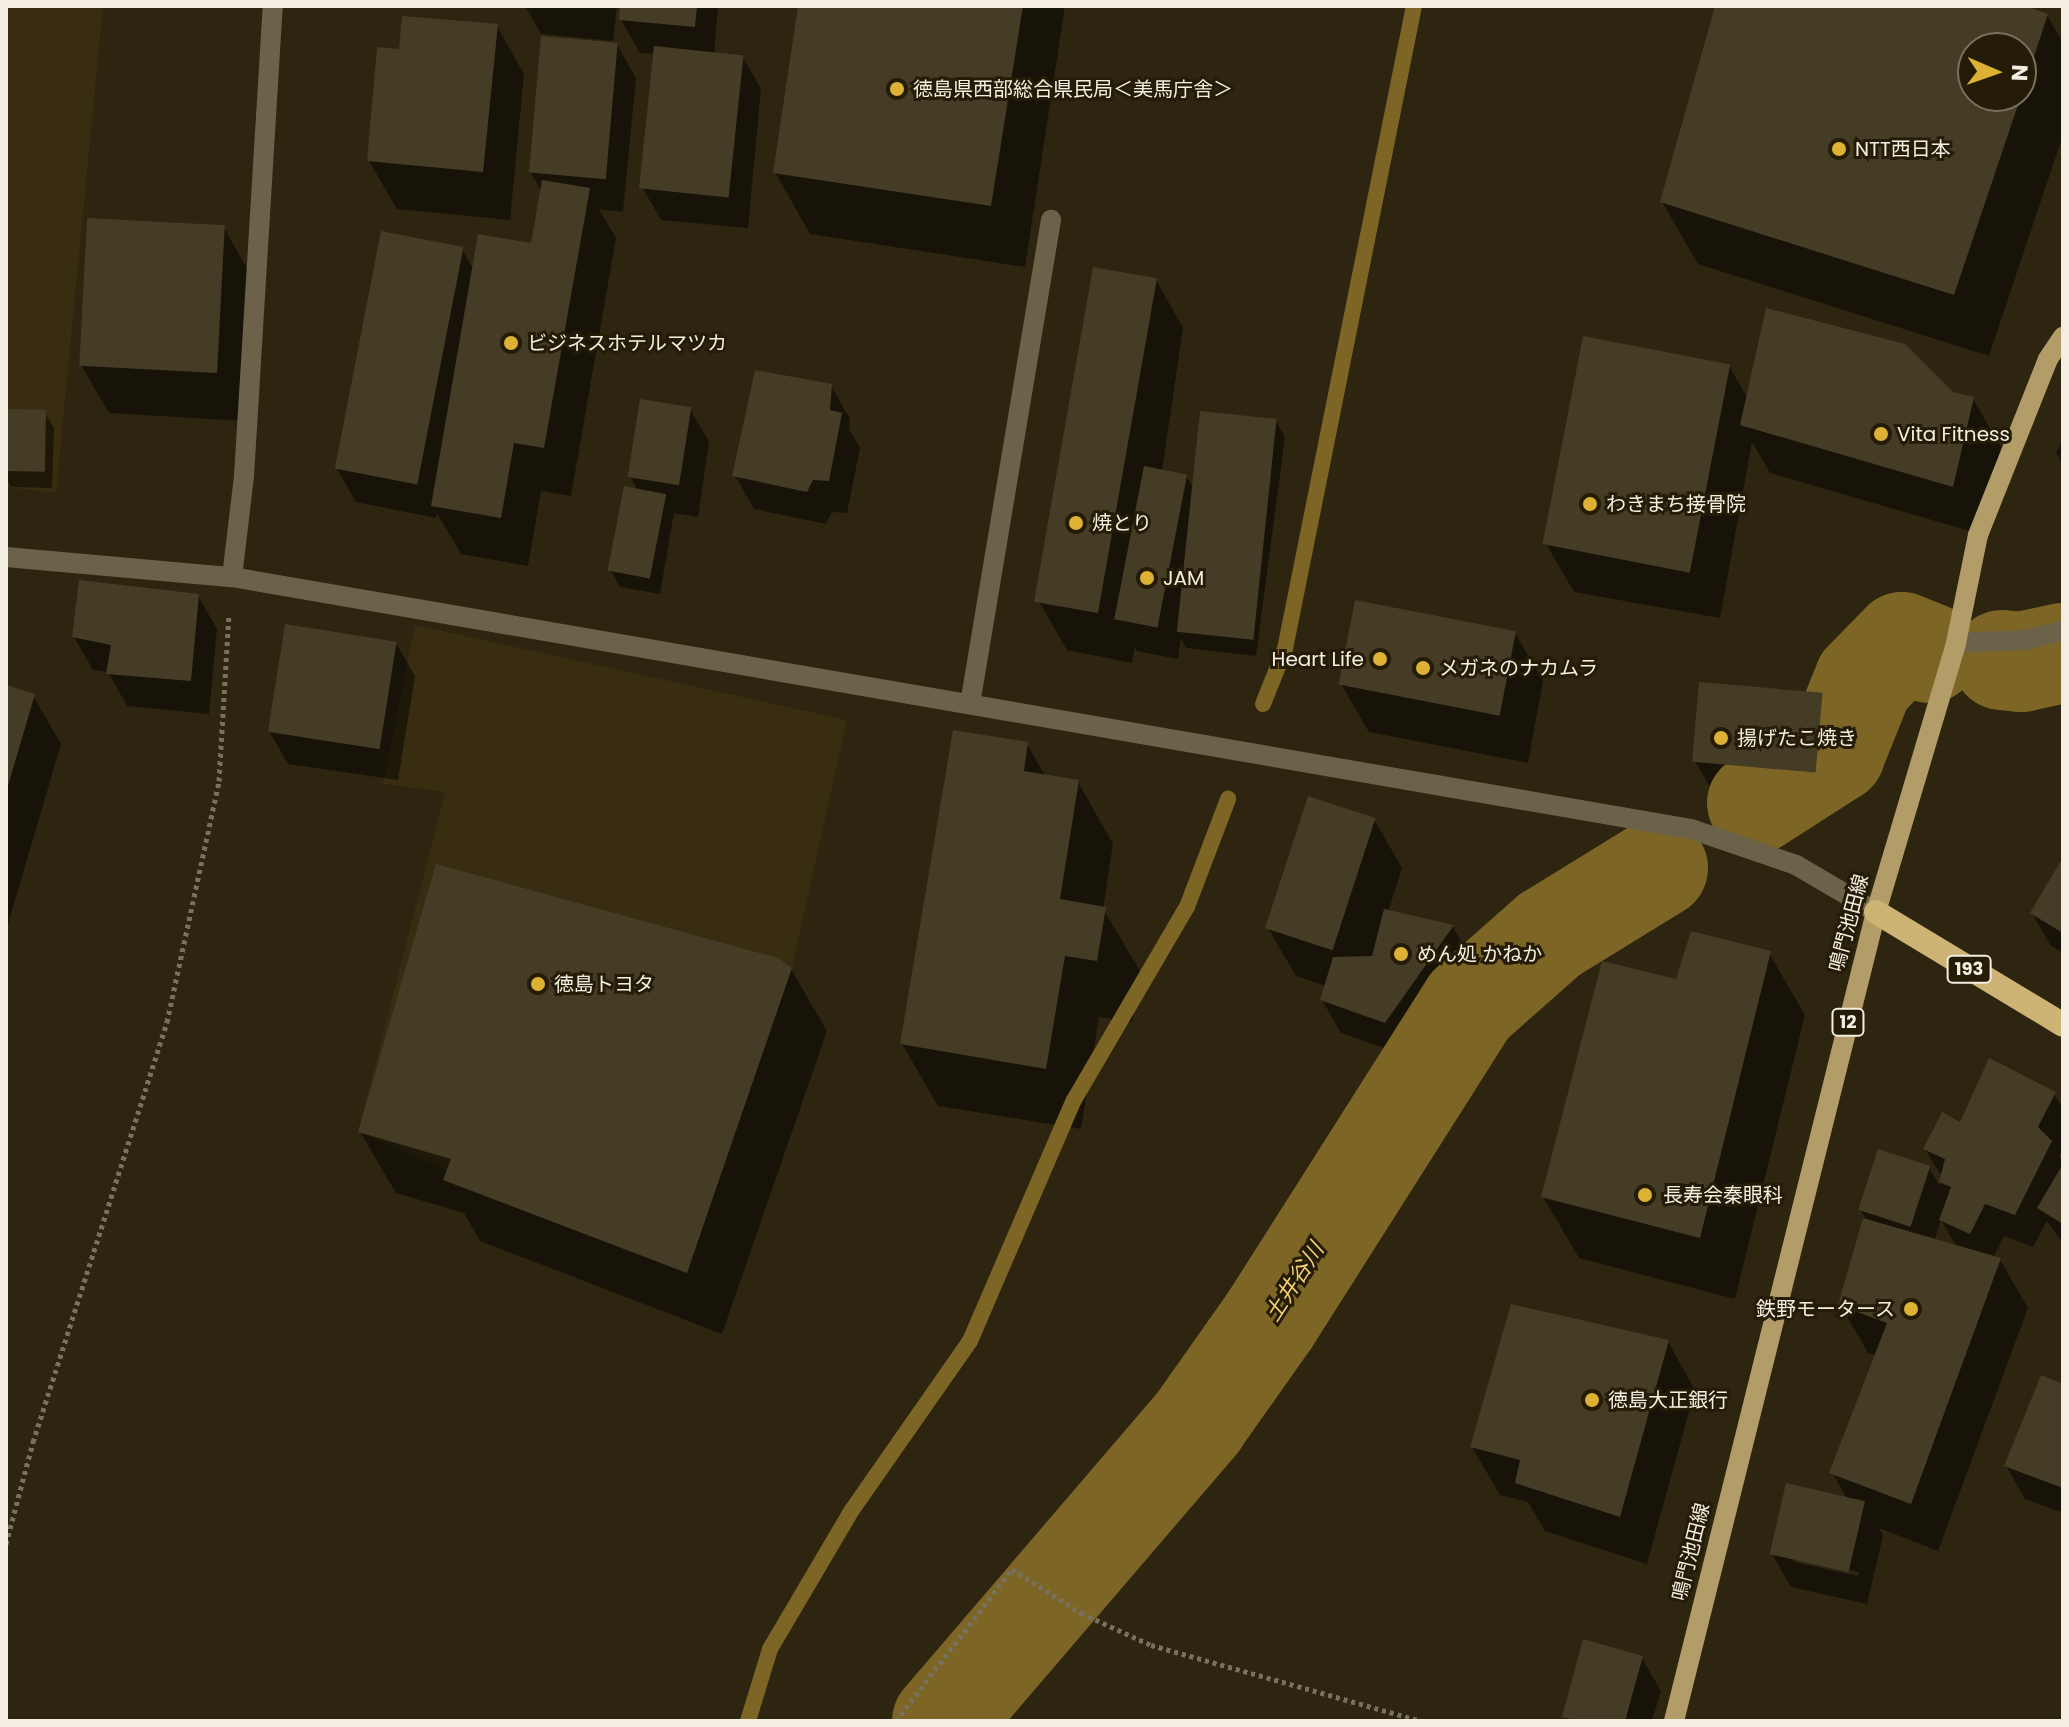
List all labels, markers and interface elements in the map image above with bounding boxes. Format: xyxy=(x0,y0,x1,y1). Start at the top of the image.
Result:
north arrow xyxy=(1957,32,2037,112)
text: N xyxy=(2004,64,2035,82)
place label: 徳島県西部総合県民局＜美馬庁舎＞ xyxy=(913,77,1233,101)
marker: 徳島県西部総合県民局＜美馬庁舎＞ xyxy=(888,80,906,98)
place label: NTT西日本 xyxy=(1855,137,1951,161)
marker: NTT西日本 xyxy=(1830,140,1848,158)
place label: ビジネスホテルマツカ xyxy=(527,331,727,355)
marker: ビジネスホテルマツカ xyxy=(502,334,520,352)
place label: Vita Fitness xyxy=(1897,422,2010,446)
marker: Vita Fitness xyxy=(1872,425,1890,443)
place label: わきまち接骨院 xyxy=(1606,492,1746,516)
marker: わきまち接骨院 xyxy=(1581,495,1599,513)
place label: 焼とり xyxy=(1092,511,1152,535)
marker: 焼とり xyxy=(1067,514,1085,532)
place label: JAM xyxy=(1163,566,1204,590)
marker: JAM xyxy=(1138,569,1156,587)
place label: Heart Life xyxy=(1272,647,1364,671)
marker: Heart Life xyxy=(1371,650,1389,668)
place label: メガネのナカムラ xyxy=(1439,656,1599,680)
marker: メガネのナカムラ xyxy=(1414,659,1432,677)
place label: 揚げたこ焼き xyxy=(1737,726,1857,750)
marker: 揚げたこ焼き xyxy=(1712,729,1730,747)
street label: 鳴門池田線 xyxy=(1824,872,1874,974)
place label: めん処 かねか xyxy=(1417,942,1542,966)
marker: めん処 かねか xyxy=(1392,945,1410,963)
road number: 193 xyxy=(1945,955,1993,983)
place label: 徳島トヨタ xyxy=(554,972,654,996)
marker: 徳島トヨタ xyxy=(529,975,547,993)
road number: 12 xyxy=(1830,1008,1866,1036)
place label: 長寿会秦眼科 xyxy=(1663,1183,1783,1207)
marker: 長寿会秦眼科 xyxy=(1634,1184,1656,1206)
water label: 土井谷川 xyxy=(1259,1238,1329,1326)
place label: 鉄野モータース xyxy=(1755,1297,1895,1321)
marker: 鉄野モータース xyxy=(1902,1300,1920,1318)
place label: 徳島大正銀行 xyxy=(1608,1388,1728,1412)
marker: 徳島大正銀行 xyxy=(1583,1391,1601,1409)
street label: 鳴門池田線 xyxy=(1667,1501,1715,1603)

